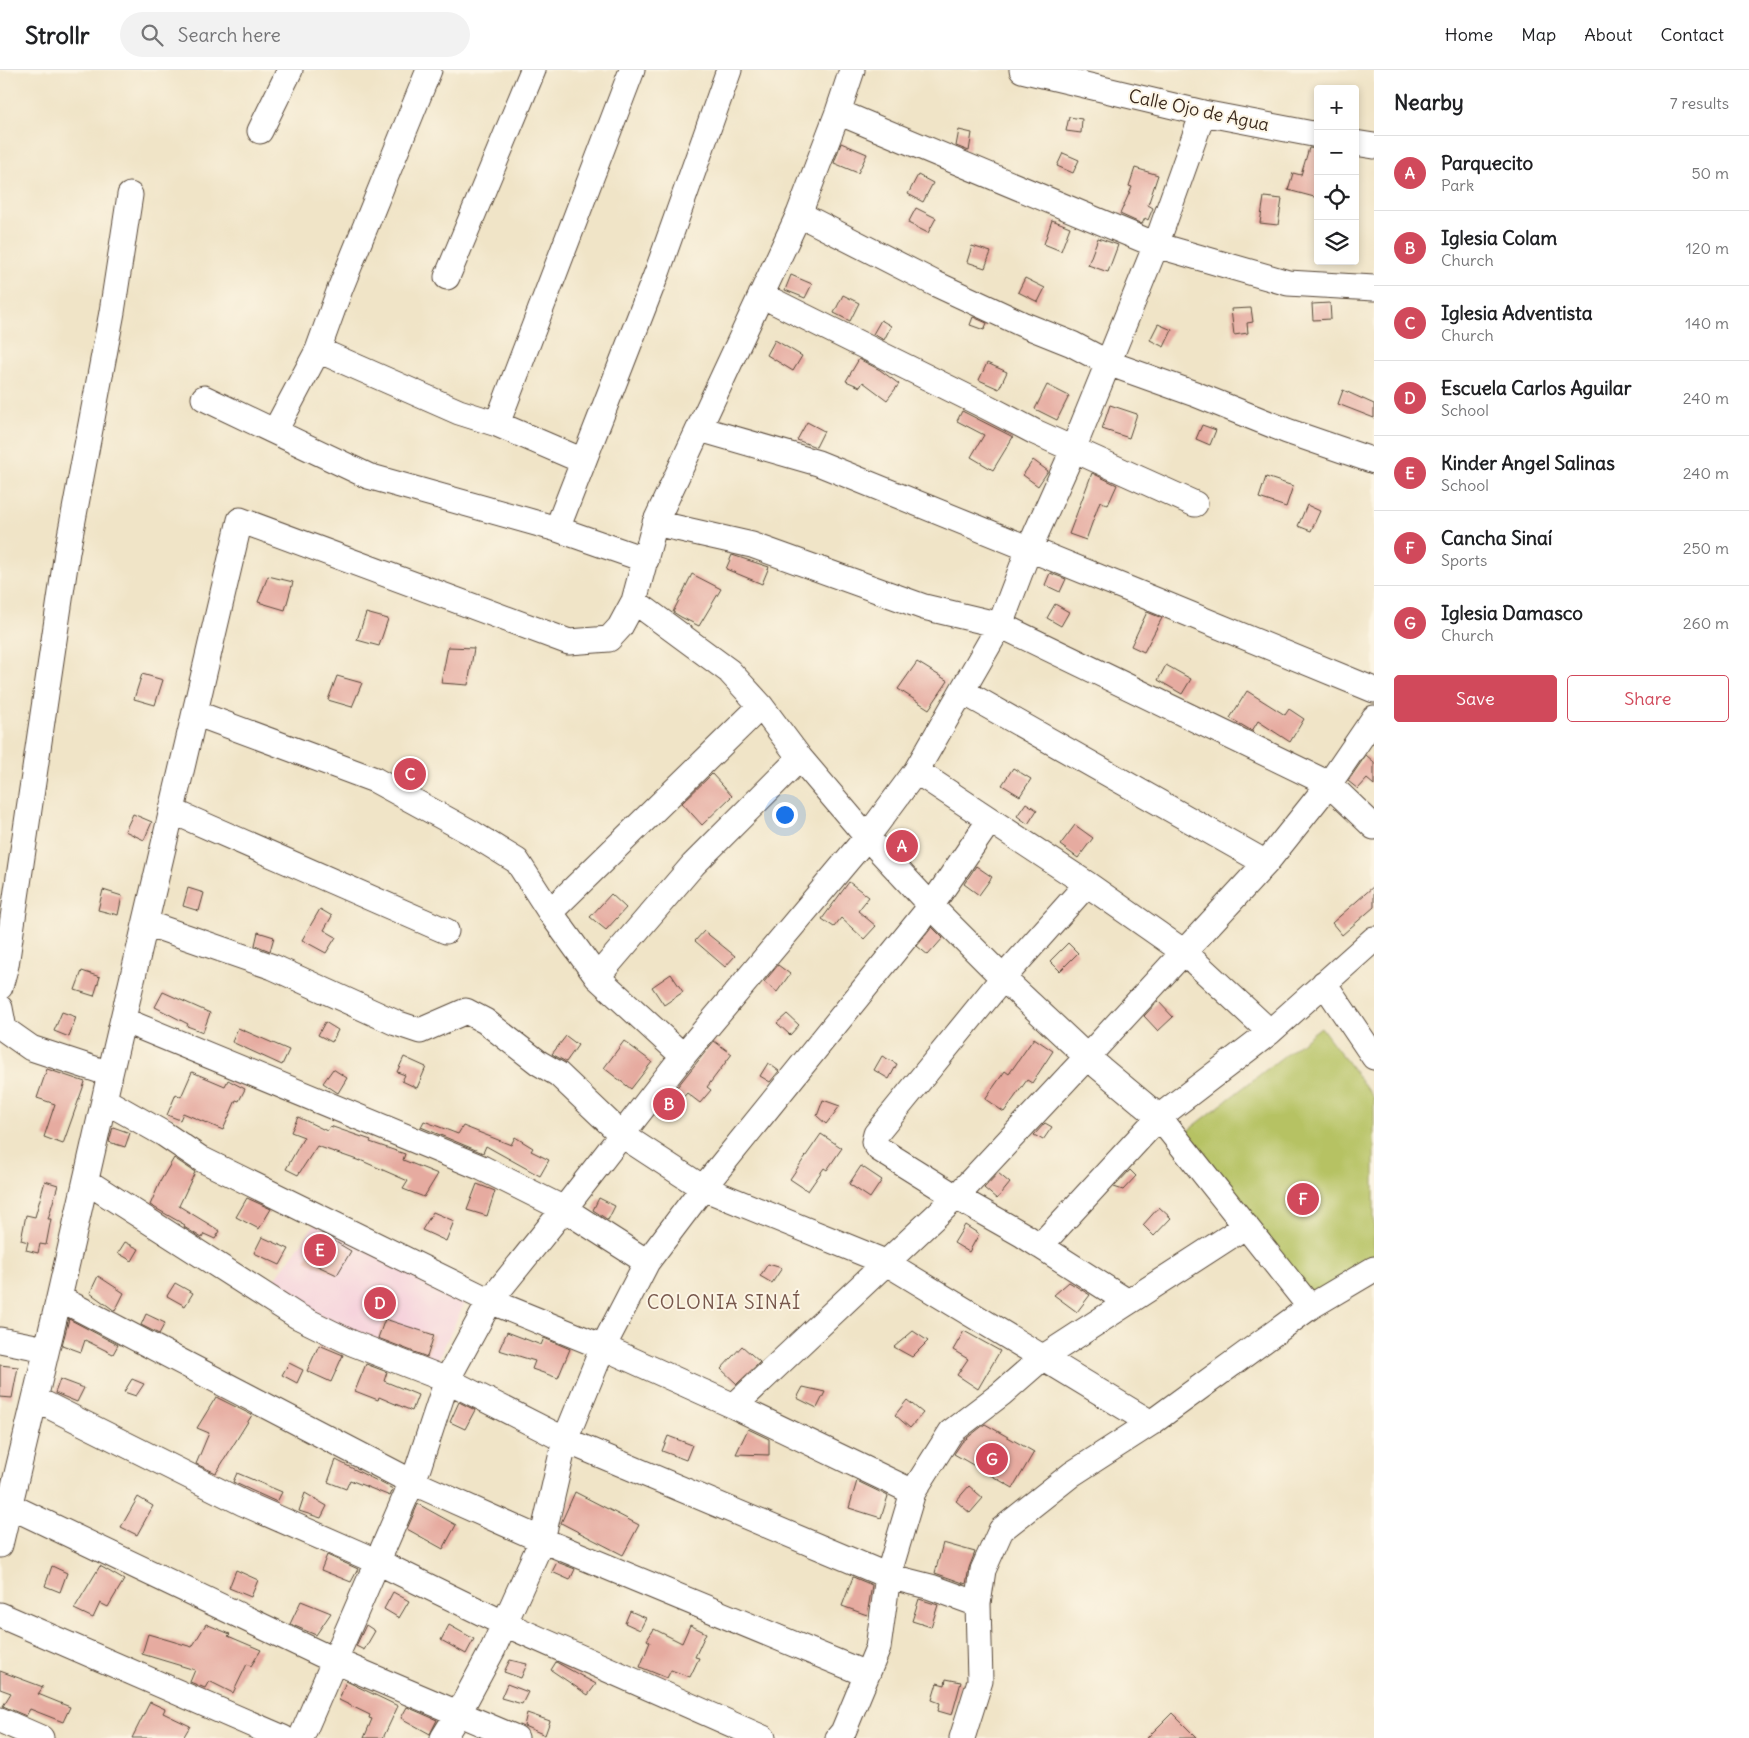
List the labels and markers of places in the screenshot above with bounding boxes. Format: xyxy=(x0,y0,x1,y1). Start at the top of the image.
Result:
pin: C xyxy=(394,755,426,793)
pin: A xyxy=(886,827,918,865)
pin: B xyxy=(653,1085,685,1123)
pin: F xyxy=(1287,1180,1319,1218)
pin: E xyxy=(304,1231,336,1269)
pin: D xyxy=(364,1284,396,1322)
pin: G xyxy=(976,1440,1008,1478)

